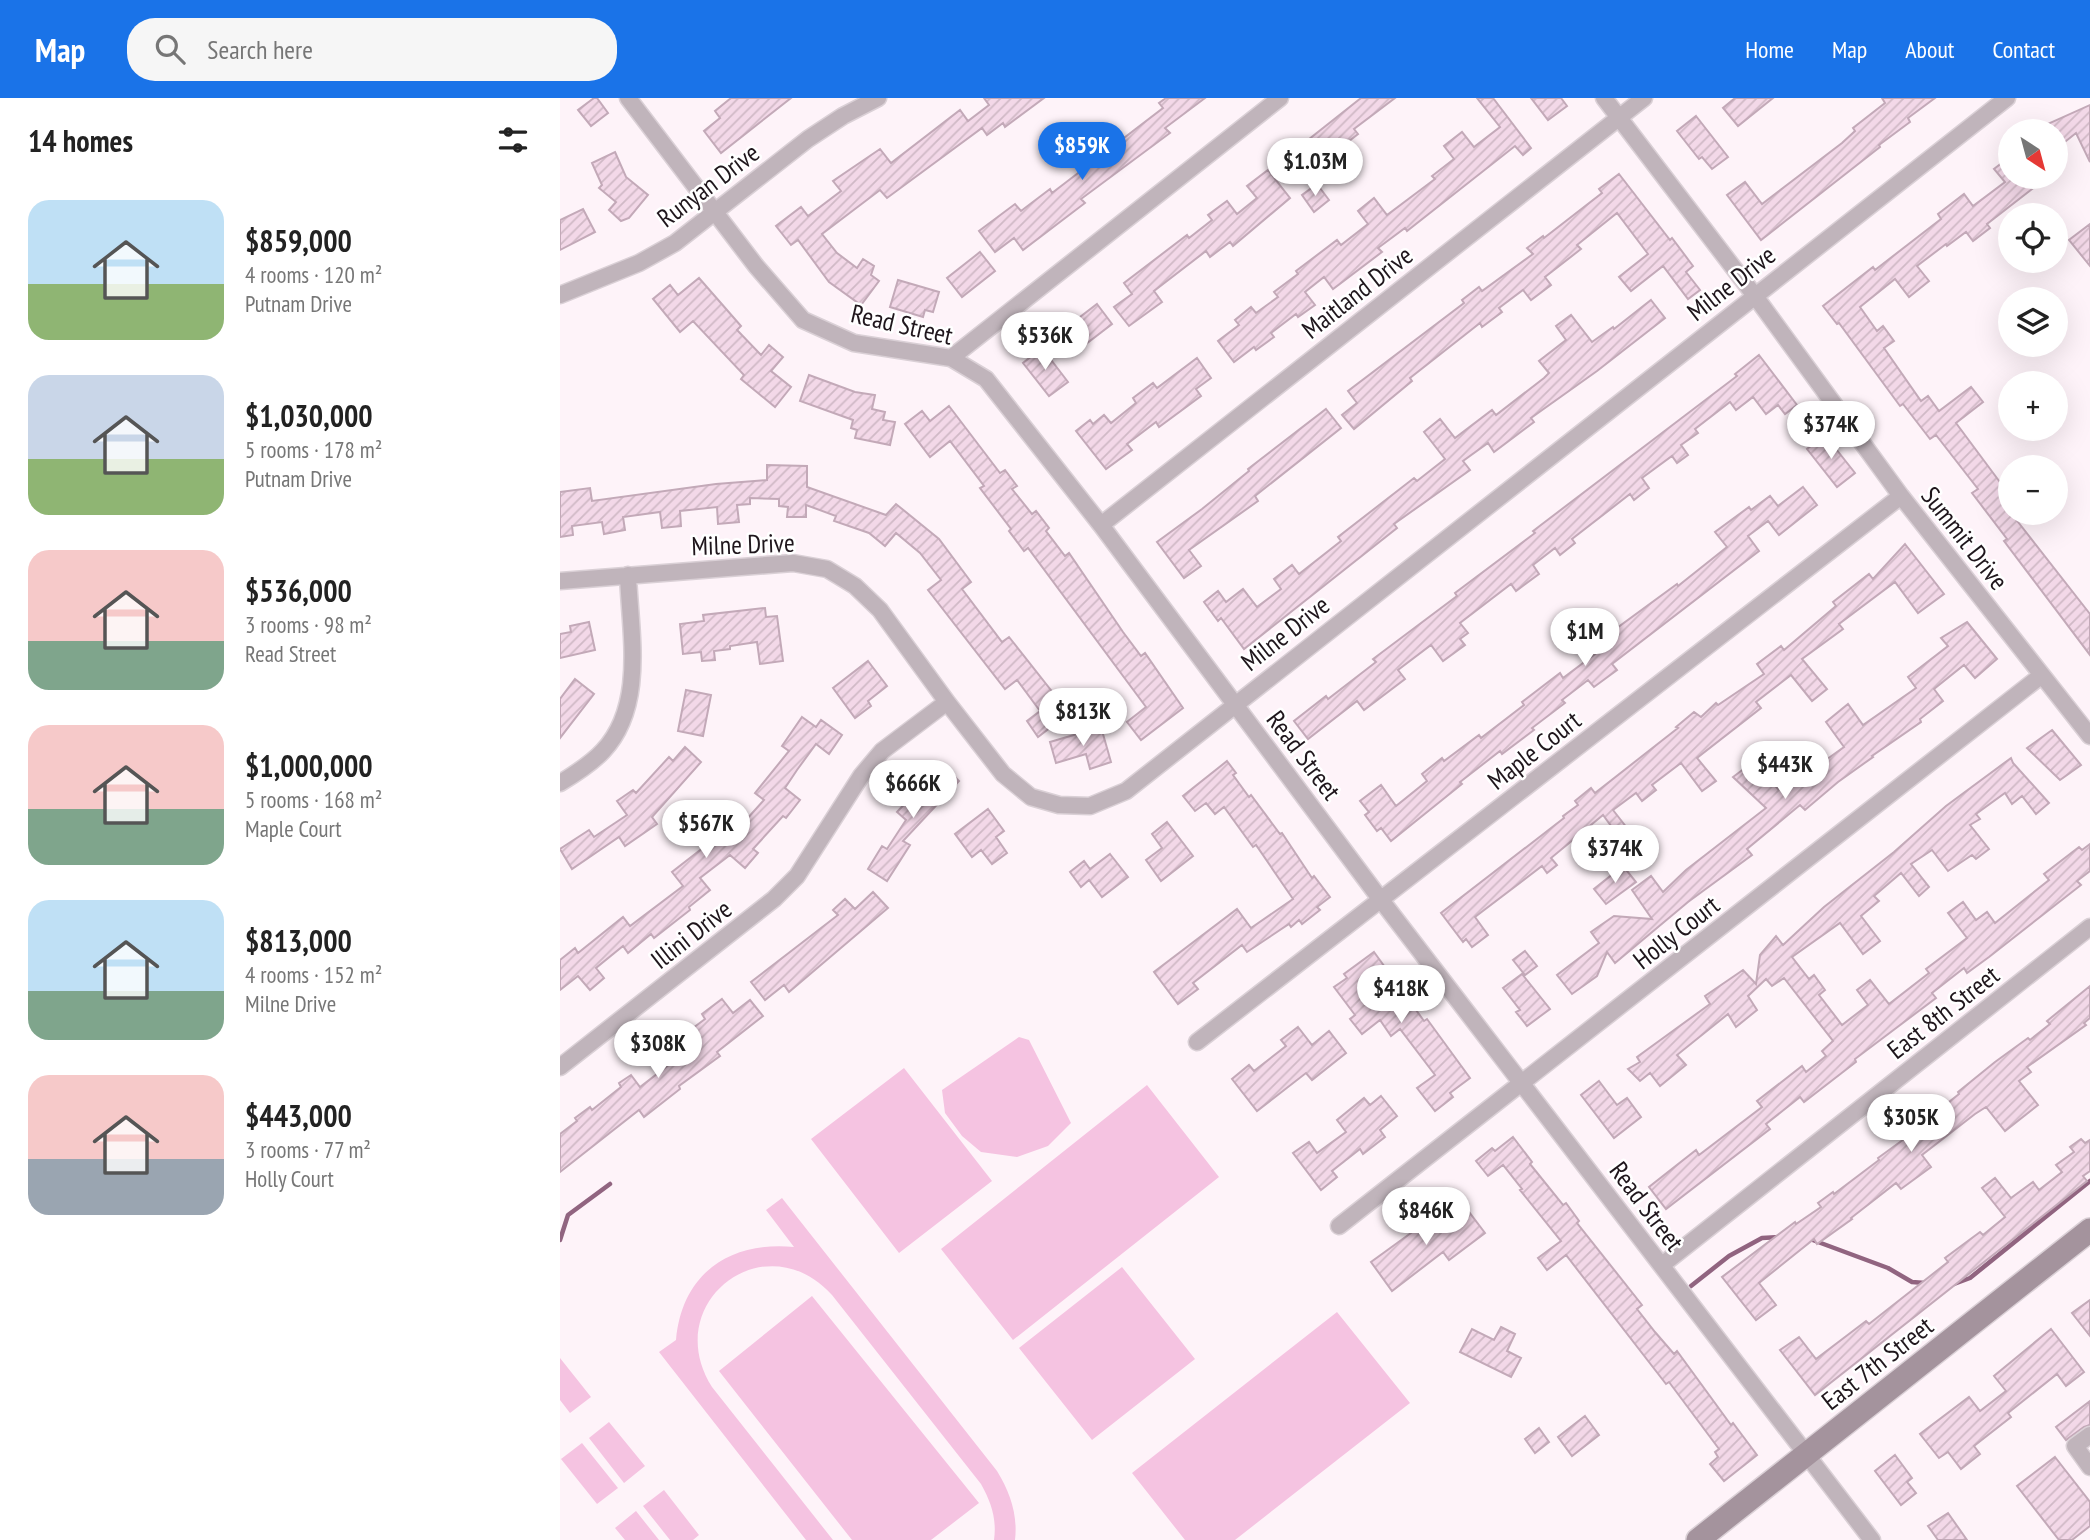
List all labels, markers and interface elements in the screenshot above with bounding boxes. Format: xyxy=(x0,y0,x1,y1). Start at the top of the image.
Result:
search box xyxy=(127,18,617,81)
text: Map xyxy=(35,28,85,71)
icon: search xyxy=(151,30,189,68)
text: Search here xyxy=(207,33,313,66)
text: Home xyxy=(1745,34,1794,65)
text: Map xyxy=(1832,34,1867,65)
text: About xyxy=(1905,34,1954,65)
text: Contact xyxy=(1992,34,2055,65)
north arrow xyxy=(1998,119,2068,189)
map controls xyxy=(1998,119,2068,525)
text: 14 homes xyxy=(28,121,133,160)
icon: filters xyxy=(494,121,532,159)
pin: $859K xyxy=(1033,122,1131,182)
text: $859K xyxy=(1054,130,1110,159)
street label: Runyan Drive xyxy=(650,136,766,234)
pin: $1.03M xyxy=(1258,139,1372,198)
text: $1.03M xyxy=(1283,146,1347,175)
button: locate xyxy=(1998,203,2068,273)
text: $859,000 xyxy=(245,221,352,260)
icon: home xyxy=(84,228,168,312)
street label: Maitland Drive xyxy=(1295,238,1419,346)
street label: Milne Drive xyxy=(1680,238,1782,328)
text: 4 rooms · 120 m² xyxy=(245,260,382,289)
button: layers xyxy=(1998,287,2068,357)
text: Putnam Drive xyxy=(245,289,352,318)
street label: Read Street xyxy=(848,296,956,352)
pin: $536K xyxy=(996,313,1094,372)
text: $536K xyxy=(1017,320,1073,349)
button: + xyxy=(1998,371,2068,441)
text: $1,030,000 xyxy=(245,396,373,435)
pin: $374K xyxy=(1782,402,1880,461)
icon: home xyxy=(84,403,168,487)
text: $374K xyxy=(1803,409,1859,438)
text: 5 rooms · 178 m² xyxy=(245,435,382,464)
button: − xyxy=(1998,455,2068,525)
text: Putnam Drive xyxy=(245,464,352,493)
street label: Summit Drive xyxy=(1915,480,2015,596)
street label: Milne Drive xyxy=(691,526,795,562)
text: $536,000 xyxy=(245,571,352,610)
icon: home xyxy=(84,578,168,662)
street label: Milne Drive xyxy=(1234,588,1336,678)
pin: $1M xyxy=(1551,608,1619,668)
text: 3 rooms · 98 m² xyxy=(245,610,372,639)
text: $1M xyxy=(1566,616,1604,645)
text: Read Street xyxy=(245,639,336,668)
pin: $813K xyxy=(1034,688,1132,748)
text: $813K xyxy=(1055,696,1111,725)
street label: Maple Court xyxy=(1481,703,1587,797)
street label: Read Street xyxy=(1260,704,1348,806)
pin: $443K xyxy=(1736,742,1834,801)
text: $1,000,000 xyxy=(245,746,373,785)
text: $443K xyxy=(1757,749,1813,778)
icon: home xyxy=(84,753,168,837)
pin: $666K xyxy=(864,760,962,820)
text: $666K xyxy=(885,768,941,797)
text: 5 rooms · 168 m² xyxy=(245,785,382,814)
pin: $567K xyxy=(657,800,755,860)
text: $567K xyxy=(678,808,734,837)
text: Maple Court xyxy=(245,814,342,843)
pin: $374K xyxy=(1566,826,1664,885)
text: $374K xyxy=(1587,833,1643,862)
street label: Holly Court xyxy=(1626,888,1726,976)
street label: Illini Drive xyxy=(644,892,738,976)
text: $813,000 xyxy=(245,921,352,960)
icon: home xyxy=(84,928,168,1012)
street label: East 8th Street xyxy=(1881,958,2005,1066)
text: 4 rooms · 152 m² xyxy=(245,960,382,989)
pin: $418K xyxy=(1352,965,1450,1025)
text: $418K xyxy=(1373,973,1429,1002)
text: Milne Drive xyxy=(245,989,336,1018)
pin: $308K xyxy=(609,1020,707,1080)
text: $308K xyxy=(630,1028,686,1057)
pin: $305K xyxy=(1862,1094,1960,1154)
text: $443,000 xyxy=(245,1096,352,1135)
text: $305K xyxy=(1883,1102,1939,1131)
icon: home xyxy=(84,1103,168,1187)
text: 3 rooms · 77 m² xyxy=(245,1135,371,1164)
street label: Read Street xyxy=(1603,1155,1691,1257)
text: Holly Court xyxy=(245,1164,334,1193)
pin: $846K xyxy=(1377,1188,1475,1247)
text: $846K xyxy=(1398,1195,1454,1224)
street label: East 7th Street xyxy=(1815,1309,1939,1417)

